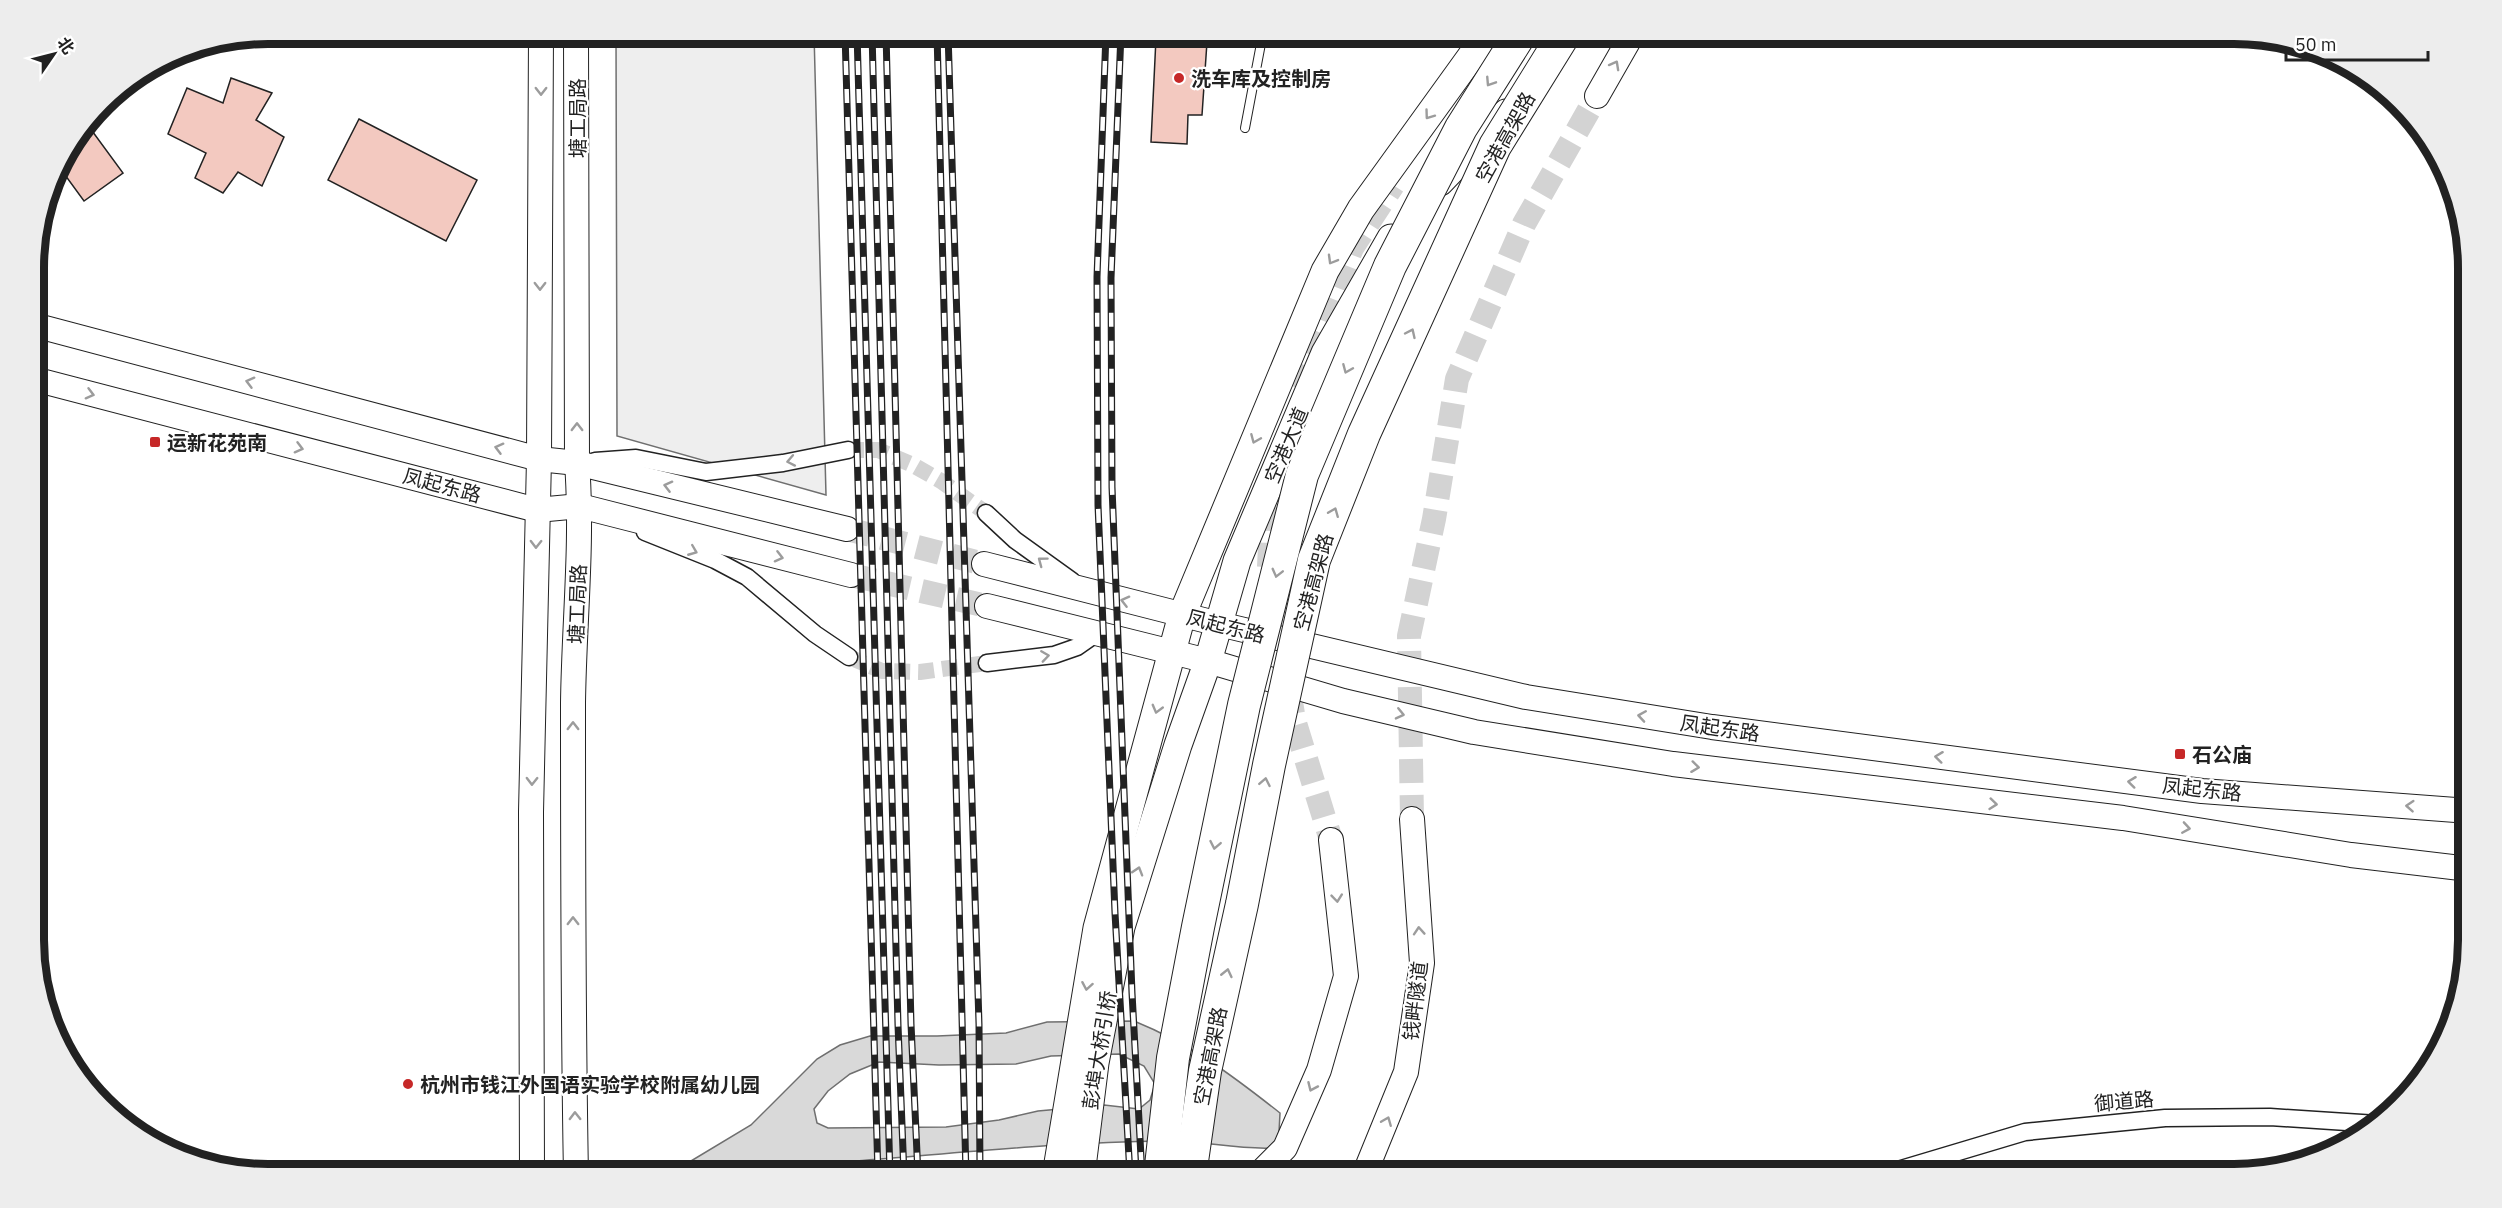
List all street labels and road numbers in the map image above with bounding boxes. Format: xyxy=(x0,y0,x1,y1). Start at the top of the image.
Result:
street label: 塘工局路 xyxy=(564,78,591,158)
street label: 空港高架路 xyxy=(1469,87,1541,187)
street label: 空港大道 xyxy=(1258,403,1314,487)
street label: 凤起东路 xyxy=(400,462,484,508)
street label: 空港高架路 xyxy=(1287,530,1339,634)
street label: 塘工局路 xyxy=(562,564,592,644)
street label: 凤起东路 xyxy=(1184,603,1268,649)
street label: 凤起东路 xyxy=(1679,709,1761,747)
street label: 凤起东路 xyxy=(2161,771,2243,807)
street label: 钱畔隧道 xyxy=(1397,960,1433,1042)
street label: 彭埠大桥引桥 xyxy=(1076,989,1122,1111)
street label: 空港高架路 xyxy=(1187,1004,1233,1108)
street label: 御道路 xyxy=(2093,1085,2155,1117)

